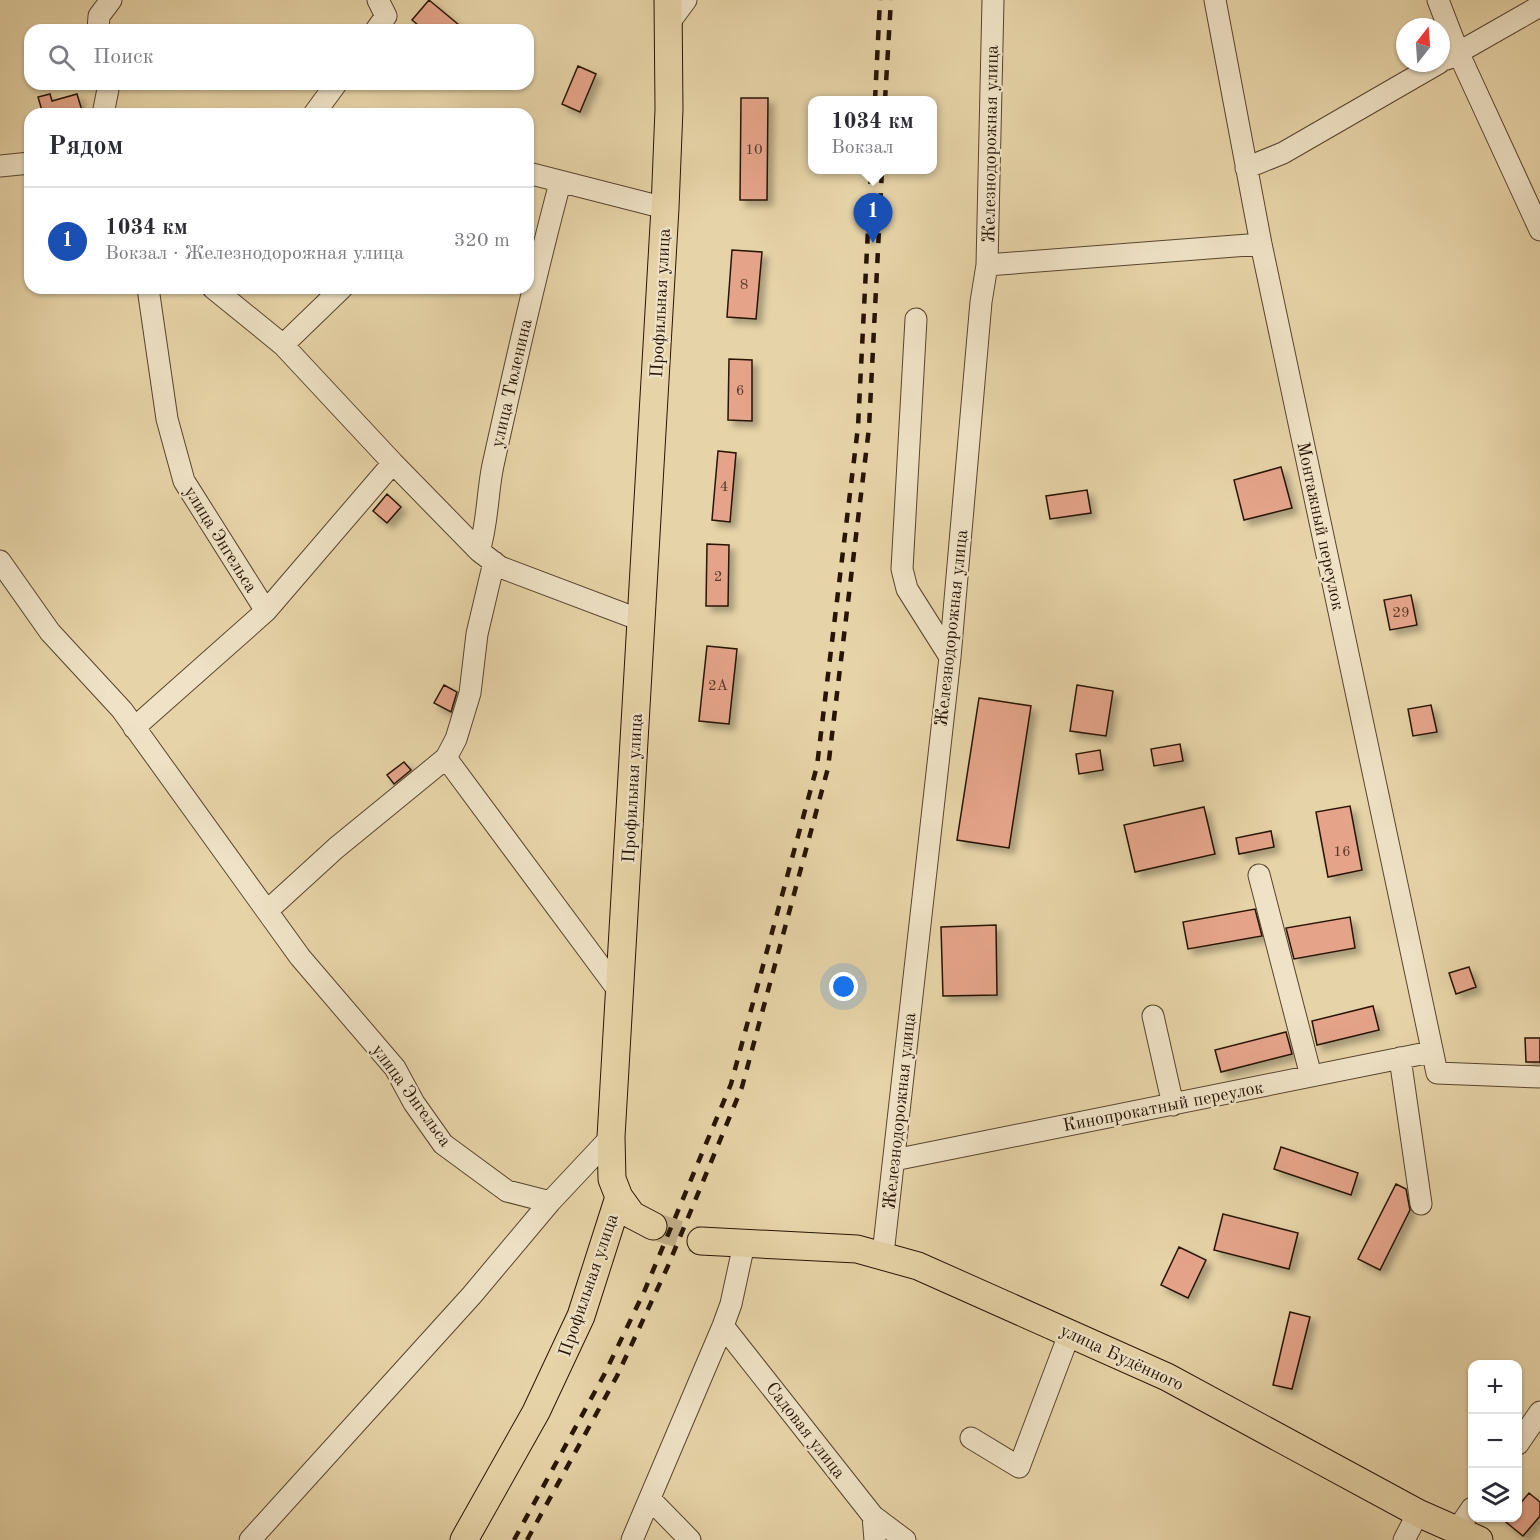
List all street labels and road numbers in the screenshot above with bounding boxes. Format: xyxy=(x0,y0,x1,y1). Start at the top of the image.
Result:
street label: Железнодорожная улица xyxy=(980,45,1002,243)
street label: Профильная улица xyxy=(648,228,675,378)
street label: улица Тюленина xyxy=(488,317,536,449)
street label: Монтажный переулок xyxy=(1293,440,1347,612)
street label: улица Энгельса xyxy=(180,483,260,596)
street label: Железнодорожная улица xyxy=(933,529,971,728)
street label: Профильная улица xyxy=(620,713,647,863)
street label: Железнодорожная улица xyxy=(881,1012,919,1211)
street label: улица Энгельса xyxy=(368,1041,454,1150)
street label: Кинопрокатный переулок xyxy=(1061,1079,1265,1135)
street label: Профильная улица xyxy=(556,1211,623,1359)
street label: улица Будённого xyxy=(1057,1321,1186,1394)
street label: Садовая улица xyxy=(762,1379,848,1482)

